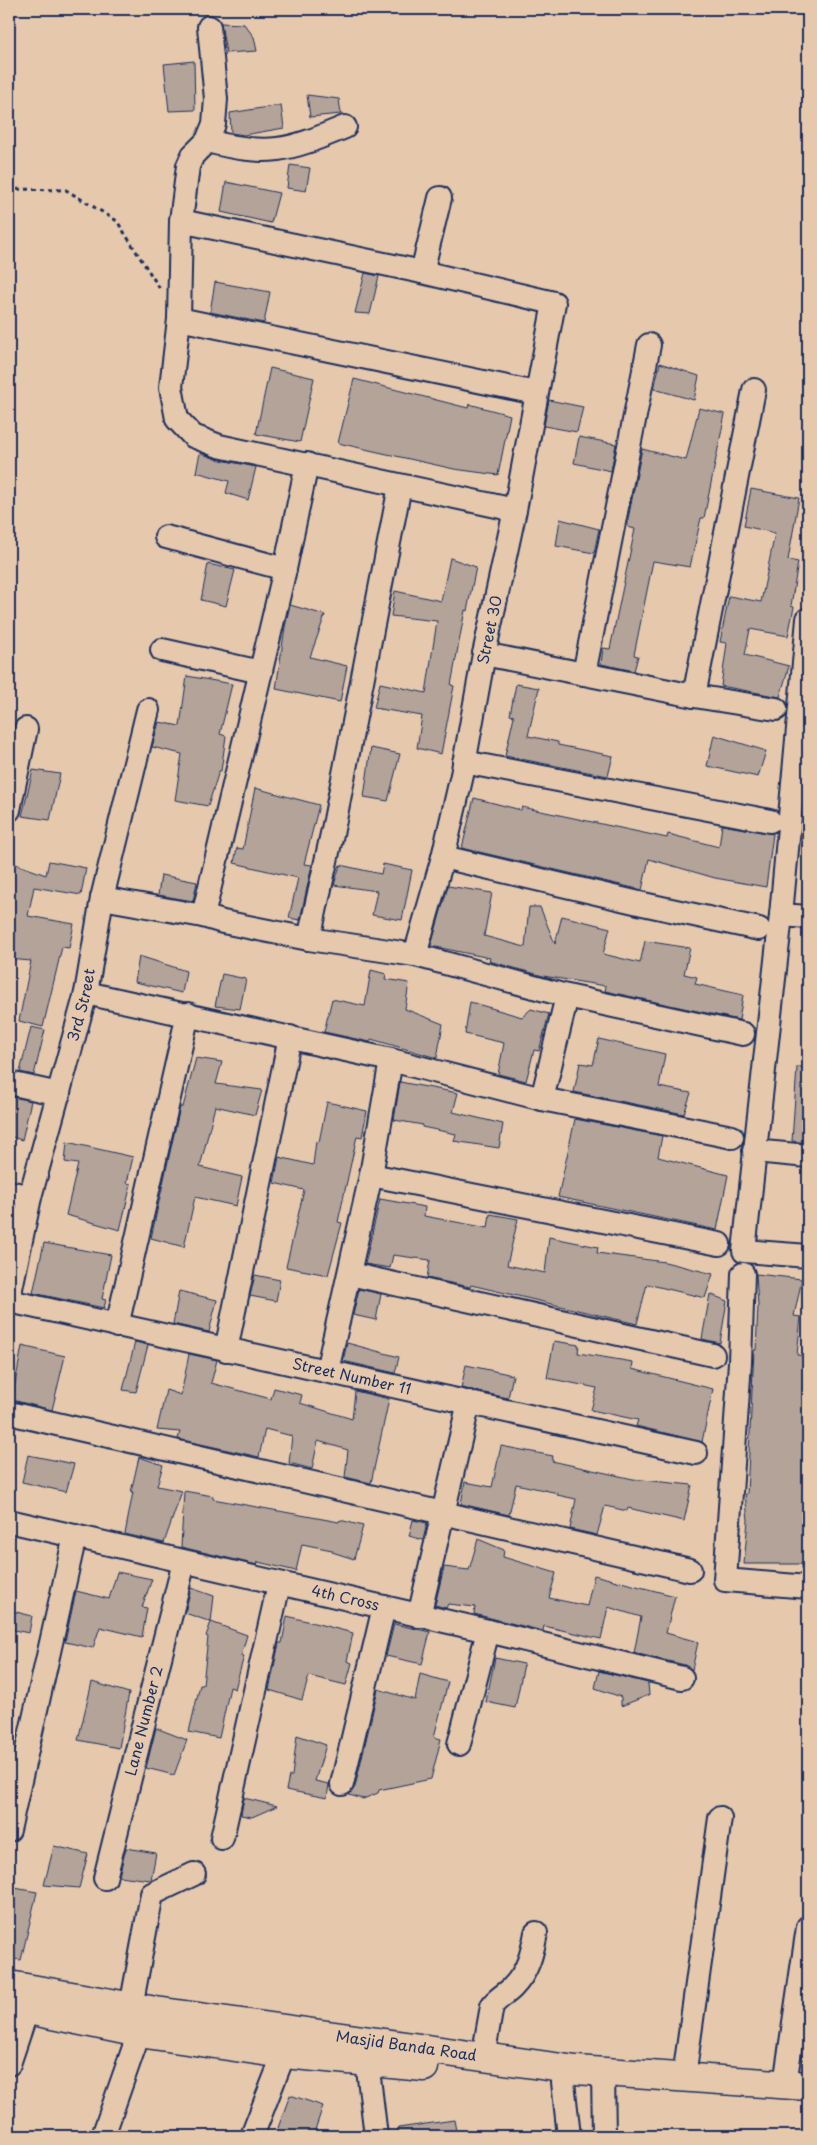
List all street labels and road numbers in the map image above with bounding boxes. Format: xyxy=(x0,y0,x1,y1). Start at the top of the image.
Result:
street label: Street 30 xyxy=(470,593,507,666)
street label: 3rd Street xyxy=(60,967,100,1044)
street label: Street Number 11 xyxy=(290,1351,414,1400)
street label: 4th Cross xyxy=(309,1578,382,1616)
street label: Lane Number 2 xyxy=(118,1663,168,1778)
street label: Masjid Banda Road xyxy=(335,2023,478,2066)

